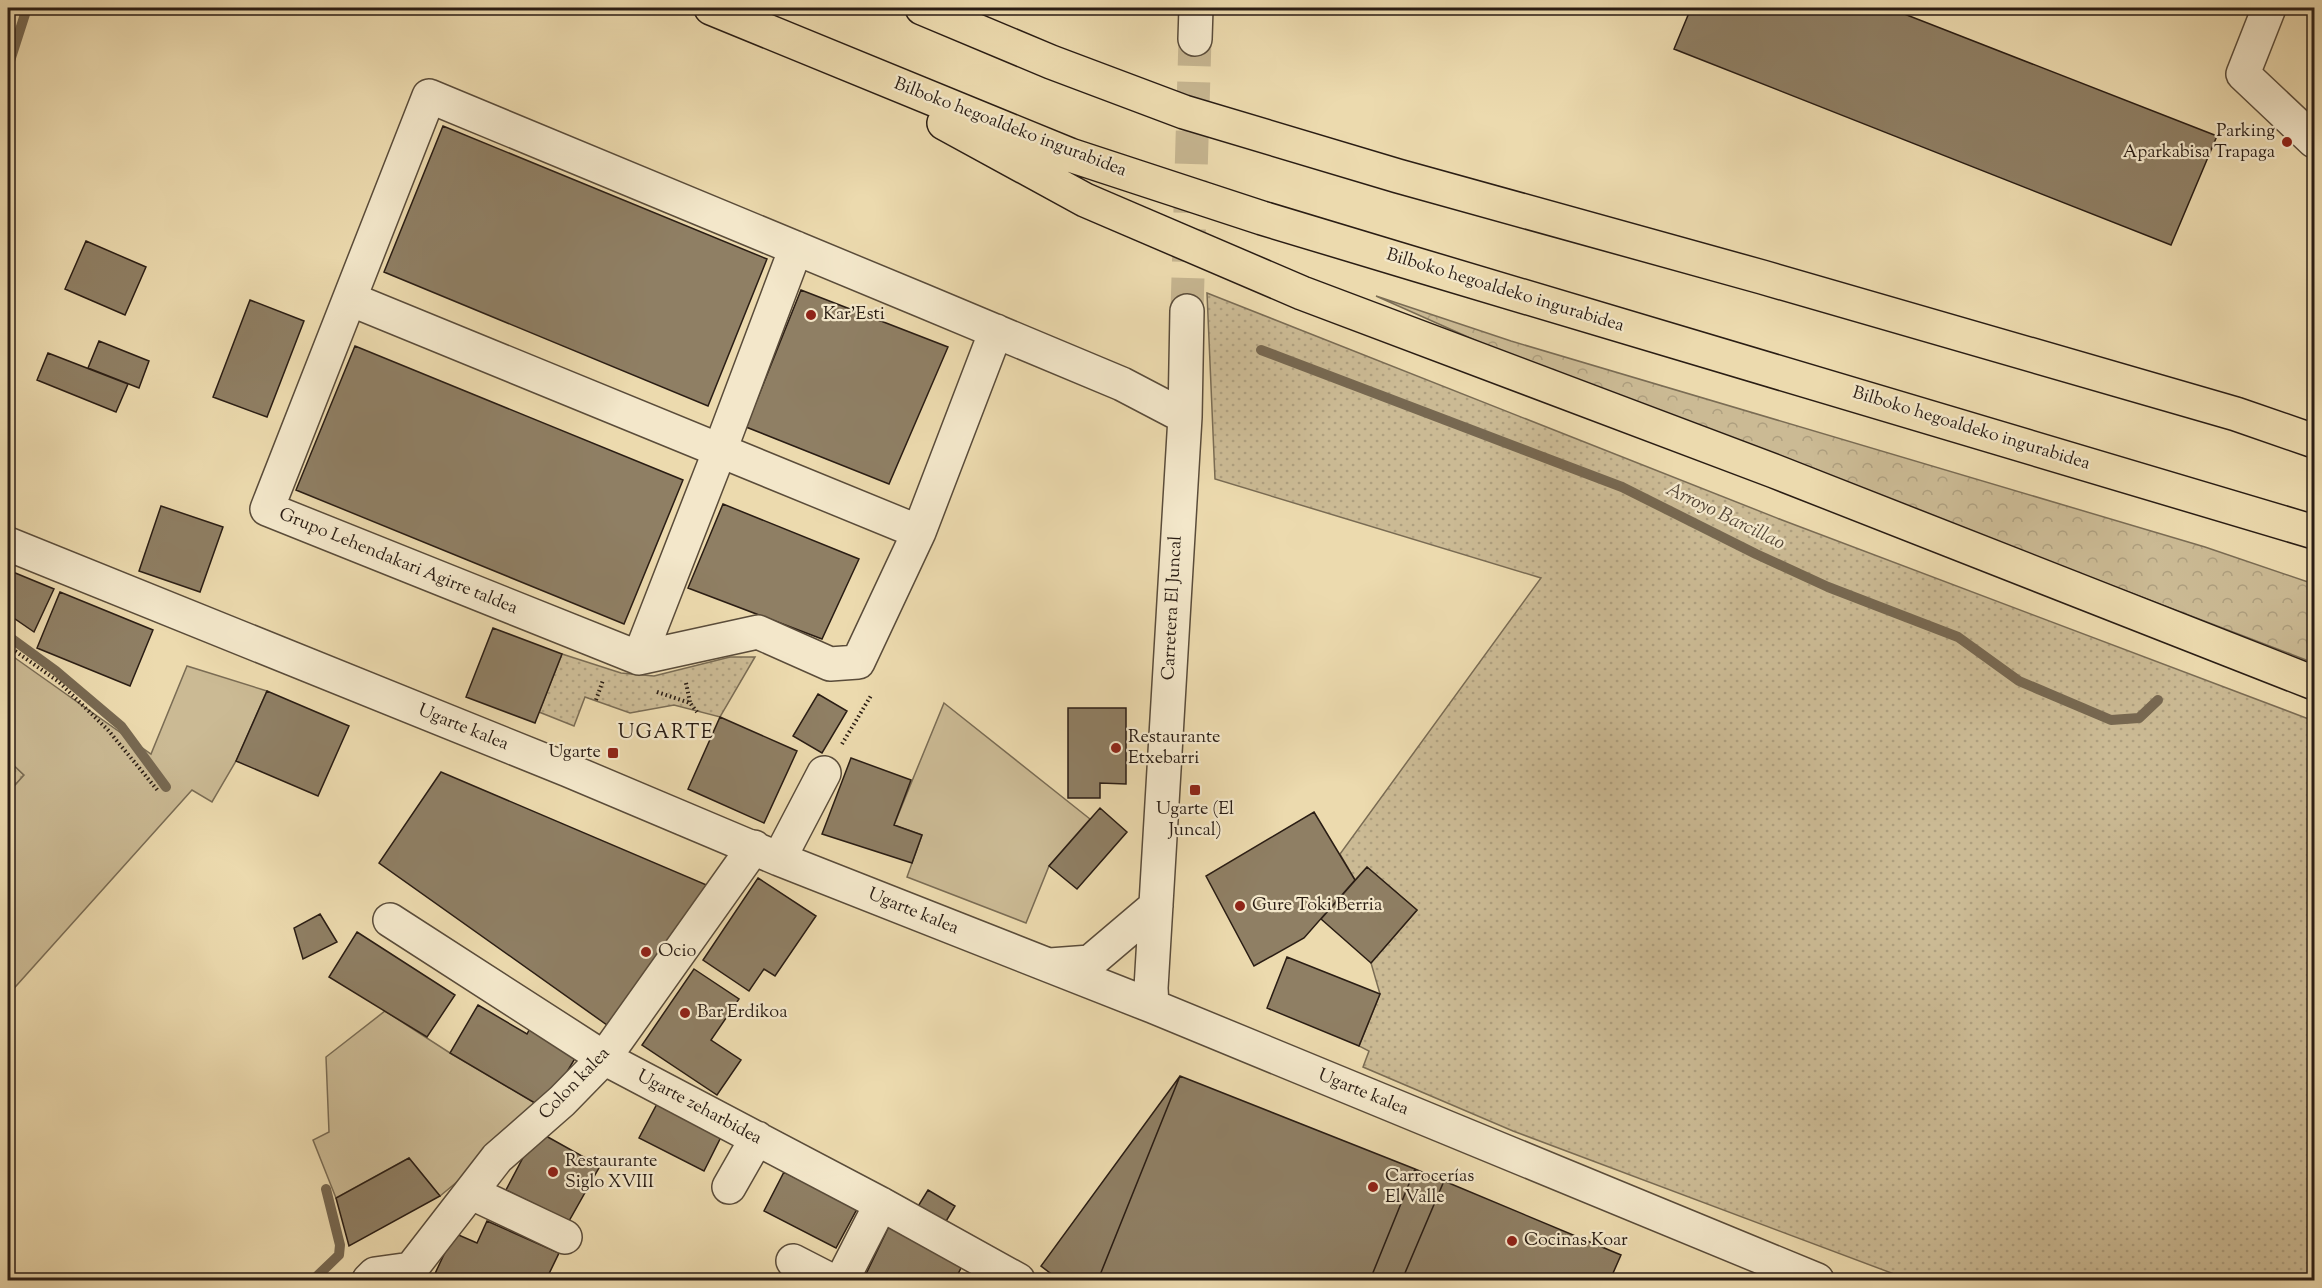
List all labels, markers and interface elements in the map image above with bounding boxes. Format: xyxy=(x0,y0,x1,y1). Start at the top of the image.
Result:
street label: Bilboko hegoaldeko ingurabidea xyxy=(890,72,1130,184)
place label: Parking Aparkabisa Trapaga xyxy=(2123,119,2275,166)
marker: Parking Aparkabisa Trapaga xyxy=(2280,135,2294,149)
street label: Bilboko hegoaldeko ingurabidea xyxy=(1383,242,1627,340)
place label: Kar'Esti xyxy=(823,302,885,328)
marker: Kar'Esti xyxy=(804,308,818,322)
street label: Bilboko hegoaldeko ingurabidea xyxy=(1849,380,2093,478)
water label: Arroyo Barcillao xyxy=(1660,476,1790,558)
street label: Grupo Lehendakari Agirre taldea xyxy=(275,502,521,622)
street label: Carretera El Juncal xyxy=(1156,535,1190,681)
street label: Ugarte kalea xyxy=(414,698,512,758)
district label: UGARTE xyxy=(618,719,714,748)
place label: Restaurante Etxebarri xyxy=(1128,725,1220,772)
place label: Ugarte xyxy=(548,740,601,766)
marker: Restaurante Etxebarri xyxy=(1109,741,1123,755)
marker: Ugarte xyxy=(606,746,620,760)
marker: Ugarte (El Juncal) xyxy=(1188,783,1202,797)
place label: Ugarte (El Juncal) xyxy=(1156,797,1234,844)
street label: Ugarte kalea xyxy=(864,882,962,942)
place label: Gure Toki Berria xyxy=(1252,893,1382,919)
marker: Gure Toki Berria xyxy=(1233,899,1247,913)
place label: Ocio xyxy=(658,939,697,965)
marker: Ocio xyxy=(639,945,653,959)
place label: Bar Erdikoa xyxy=(697,1000,788,1026)
marker: Bar Erdikoa xyxy=(678,1006,692,1020)
street label: Colon kalea xyxy=(533,1042,617,1126)
street label: Ugarte kalea xyxy=(1314,1063,1412,1123)
street label: Ugarte zeharbidea xyxy=(632,1064,766,1152)
place label: Restaurante Siglo XVIII xyxy=(565,1149,657,1196)
place label: Carrocerías El Valle xyxy=(1385,1164,1474,1211)
marker: Restaurante Siglo XVIII xyxy=(546,1165,560,1179)
marker: Carrocerías El Valle xyxy=(1366,1180,1380,1194)
place label: Cocinas Koar xyxy=(1524,1228,1628,1254)
marker: Cocinas Koar xyxy=(1505,1234,1519,1248)

